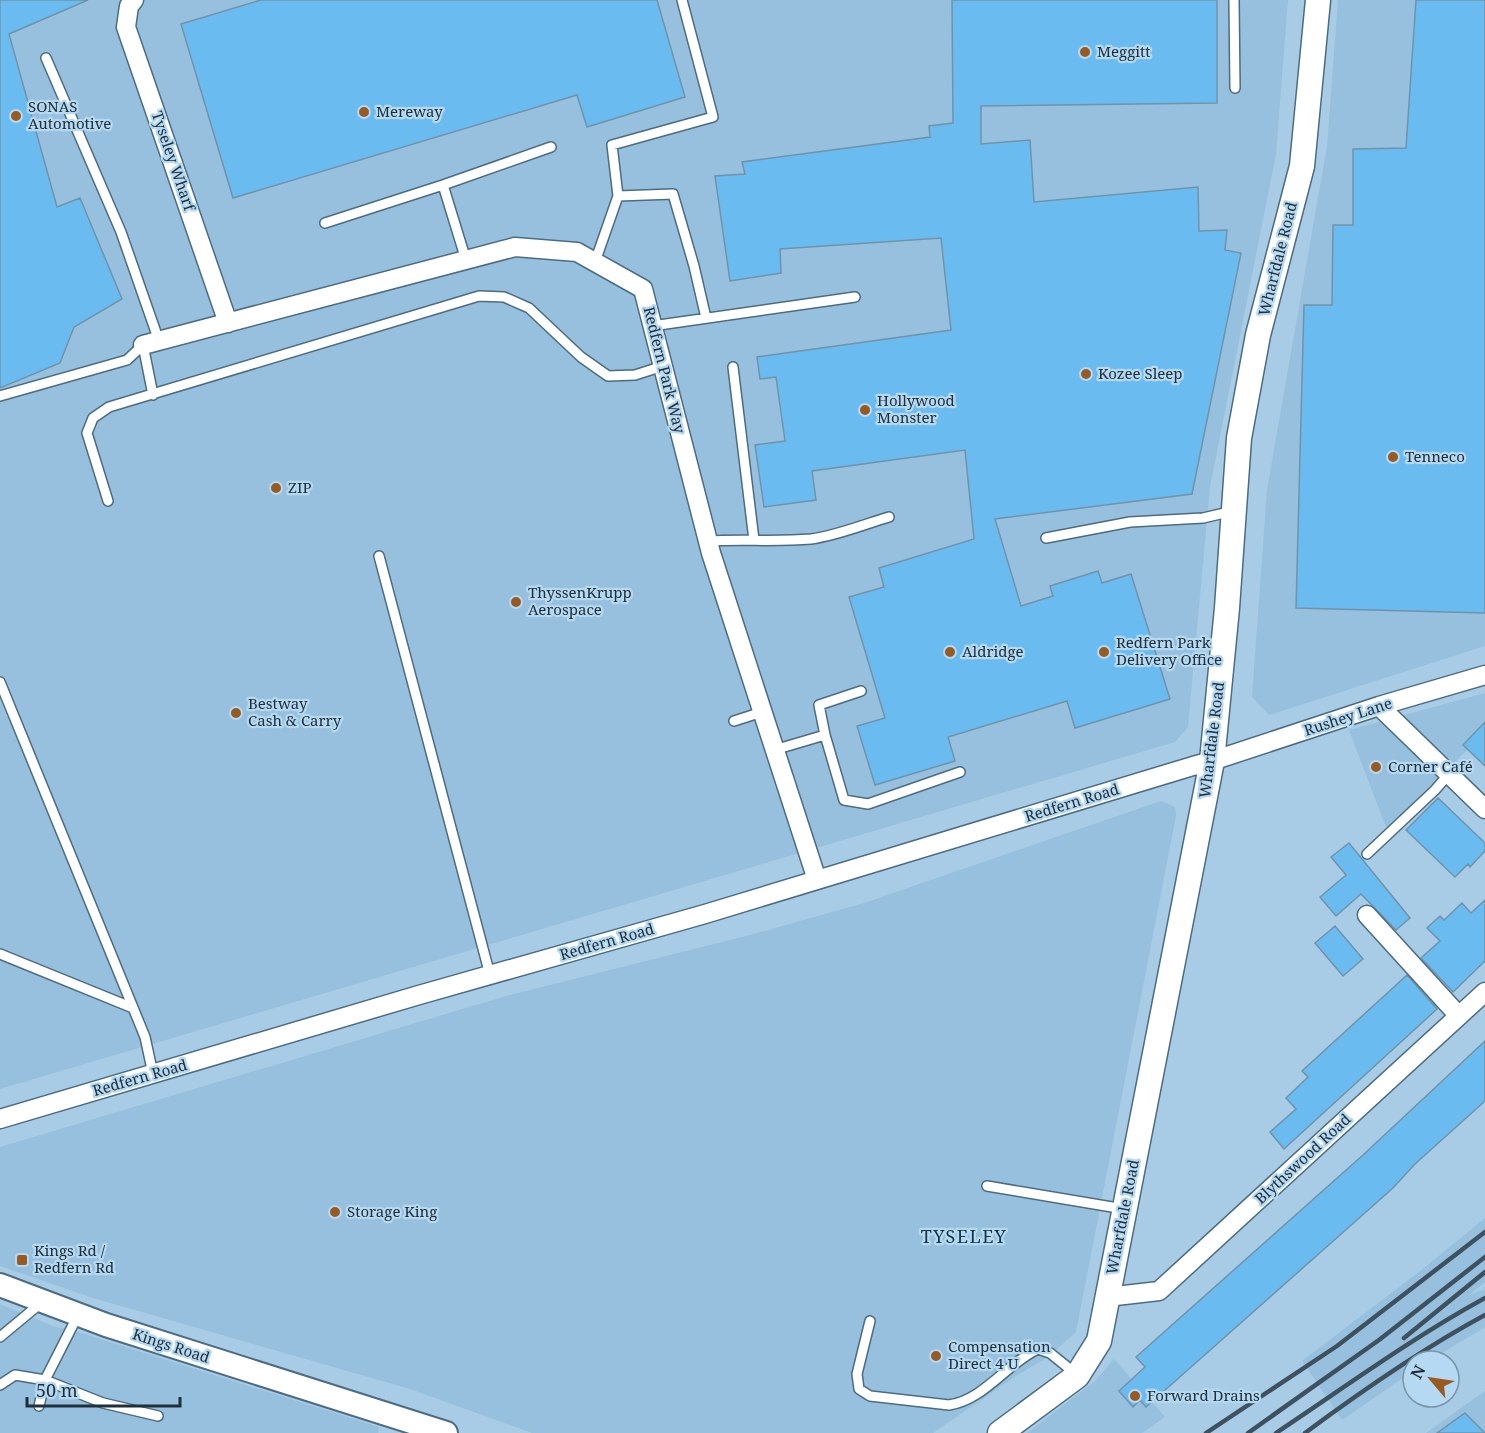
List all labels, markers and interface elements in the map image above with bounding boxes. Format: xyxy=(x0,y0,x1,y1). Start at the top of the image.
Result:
place label: Meggitt xyxy=(1097,41,1151,61)
marker: Meggitt xyxy=(1078,45,1092,59)
place label: SONAS Automotive xyxy=(28,96,111,133)
place label: Mereway xyxy=(376,101,443,121)
marker: Mereway xyxy=(357,105,371,119)
street label: Tyseley Wharf xyxy=(148,108,201,214)
marker: SONAS Automotive xyxy=(9,109,23,123)
street label: Wharfdale Road xyxy=(1253,200,1301,318)
street label: Redfern Park Way xyxy=(640,304,691,436)
place label: Kozee Sleep xyxy=(1098,363,1183,383)
marker: Kozee Sleep xyxy=(1079,367,1093,381)
place label: Hollywood Monster xyxy=(877,390,955,427)
marker: Hollywood Monster xyxy=(858,403,872,417)
place label: Tenneco xyxy=(1405,446,1465,466)
marker: Tenneco xyxy=(1386,450,1400,464)
place label: ZIP xyxy=(288,477,311,497)
marker: ZIP xyxy=(269,481,283,495)
place label: ThyssenKrupp Aerospace xyxy=(528,582,632,619)
marker: ThyssenKrupp Aerospace xyxy=(509,595,523,609)
place label: Redfern Park Delivery Office xyxy=(1116,632,1222,669)
place label: Aldridge xyxy=(962,641,1024,661)
marker: Aldridge xyxy=(943,645,957,659)
marker: Redfern Park Delivery Office xyxy=(1097,645,1111,659)
street label: Wharfdale Road xyxy=(1194,681,1228,799)
street label: Rushey Lane xyxy=(1301,692,1394,740)
place label: Bestway Cash & Carry xyxy=(248,693,342,730)
marker: Bestway Cash & Carry xyxy=(229,706,243,720)
place label: Corner Café xyxy=(1388,756,1473,776)
marker: Corner Café xyxy=(1369,760,1383,774)
street label: Redfern Road xyxy=(1022,778,1121,826)
street label: Redfern Road xyxy=(557,918,656,964)
street label: Redfern Road xyxy=(90,1054,189,1100)
street label: Blythswood Road xyxy=(1250,1109,1354,1208)
street label: Wharfdale Road xyxy=(1101,1158,1143,1276)
place label: Storage King xyxy=(347,1201,437,1221)
marker: Storage King xyxy=(328,1205,342,1219)
district label: TYSELEY xyxy=(921,1224,1007,1248)
place label: Kings Rd / Redfern Rd xyxy=(34,1240,114,1277)
marker: Kings Rd / Redfern Rd xyxy=(15,1253,29,1267)
street label: Kings Road xyxy=(130,1323,212,1367)
place label: Compensation Direct 4 U xyxy=(948,1336,1051,1373)
marker: Compensation Direct 4 U xyxy=(929,1349,943,1363)
north arrow xyxy=(1401,1349,1461,1409)
text: N xyxy=(1405,1361,1431,1383)
scale bar xyxy=(27,1370,180,1408)
text: 50 m xyxy=(36,1378,78,1402)
place label: Forward Drains xyxy=(1147,1385,1260,1405)
marker: Forward Drains xyxy=(1128,1389,1142,1403)

